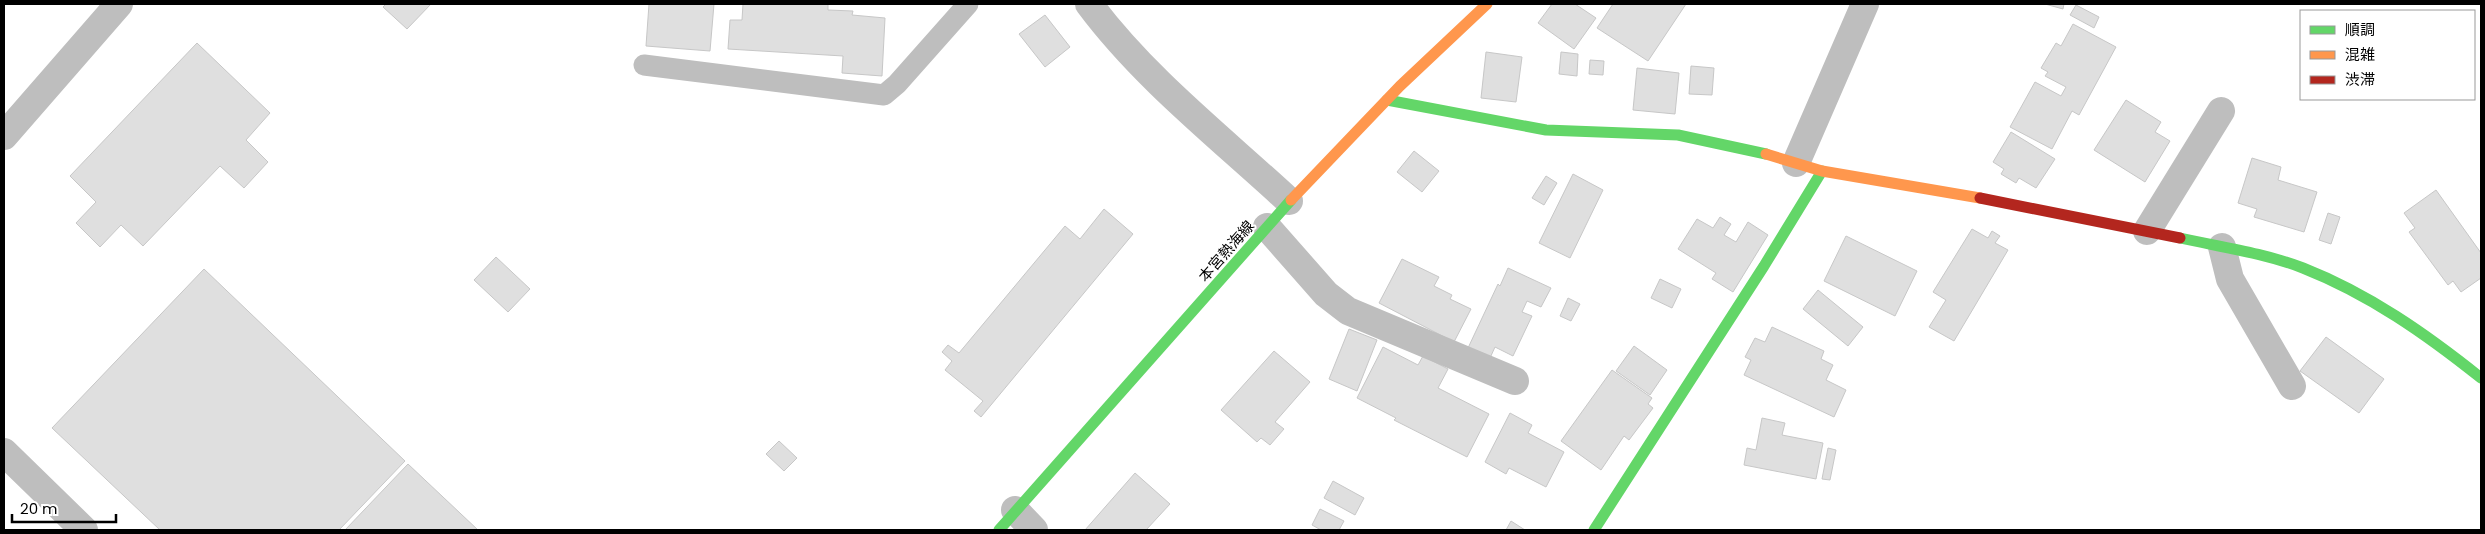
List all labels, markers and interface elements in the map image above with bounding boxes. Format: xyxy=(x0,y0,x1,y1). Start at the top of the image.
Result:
legend xyxy=(2300,10,2475,100)
text: 順調 xyxy=(2345,19,2375,40)
text: 混雑 xyxy=(2345,44,2375,65)
text: 渋滞 xyxy=(2345,69,2375,90)
street label: 本宮熱海線 xyxy=(1193,216,1259,286)
scale bar xyxy=(12,492,116,524)
text: 20 m xyxy=(20,498,58,519)

